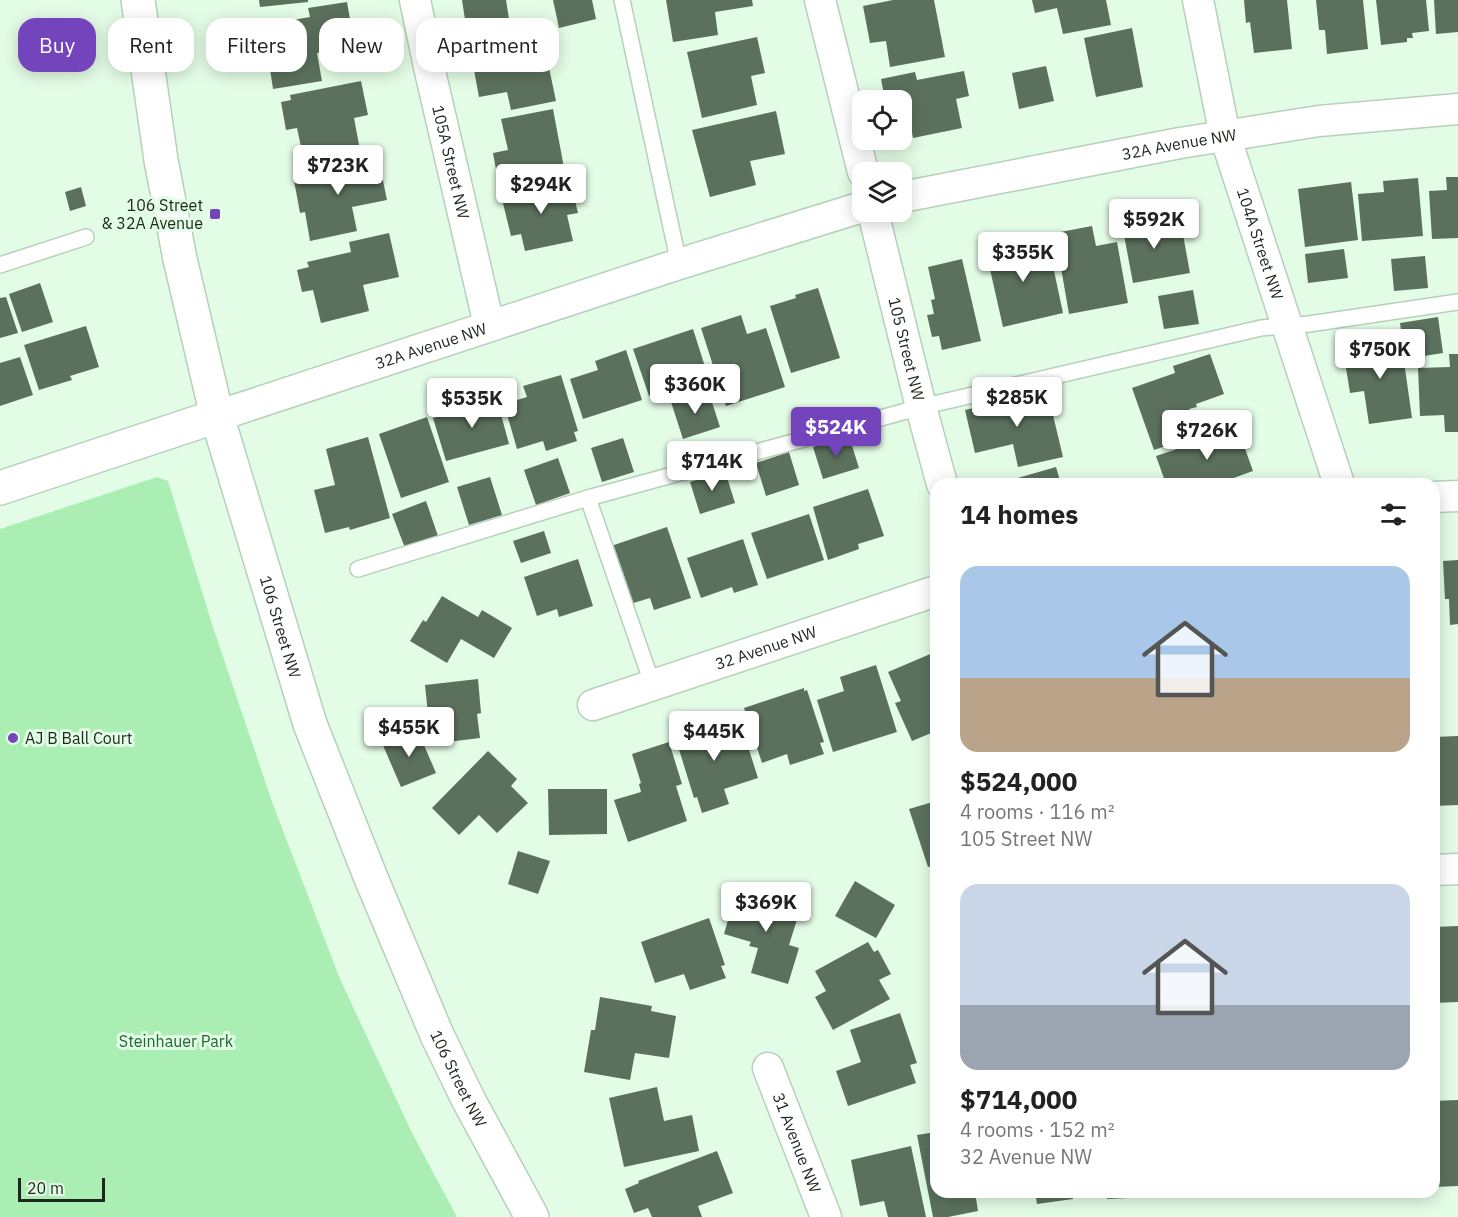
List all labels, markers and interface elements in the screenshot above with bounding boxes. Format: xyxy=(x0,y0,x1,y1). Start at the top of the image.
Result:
chip: Buy xyxy=(18,18,96,72)
chip: Rent xyxy=(108,18,194,72)
chip: Filters xyxy=(206,18,307,72)
chip: New xyxy=(319,18,404,72)
chip: Apartment xyxy=(416,18,559,72)
map controls xyxy=(852,90,912,222)
button: locate xyxy=(852,90,912,150)
street label: 105A Street NW xyxy=(428,103,474,221)
street label: 32A Avenue NW xyxy=(1120,124,1238,164)
pin: $723K xyxy=(296,145,380,196)
text: $723K xyxy=(307,151,369,178)
button: layers xyxy=(852,162,912,222)
pin: $294K xyxy=(499,164,583,215)
text: $294K xyxy=(510,170,572,197)
street label: 104A Street NW xyxy=(1233,185,1288,302)
place label: 106 Street & 32A Avenue xyxy=(101,195,203,233)
pin: $592K xyxy=(1112,199,1196,250)
text: $592K xyxy=(1123,205,1185,232)
marker: 106 Street & 32A Avenue xyxy=(208,207,222,221)
pin: $355K xyxy=(981,232,1065,283)
text: $355K xyxy=(992,238,1054,265)
street label: 105 Street NW xyxy=(884,295,929,403)
street label: 32A Avenue NW xyxy=(372,318,489,373)
pin: $750K xyxy=(1338,329,1422,380)
text: $750K xyxy=(1349,335,1411,362)
pin: $360K xyxy=(653,364,737,415)
text: $360K xyxy=(664,370,726,397)
pin: $285K xyxy=(975,377,1059,428)
pin: $535K xyxy=(430,378,514,429)
text: $285K xyxy=(986,383,1048,410)
text: $535K xyxy=(441,384,503,411)
pin: $524K xyxy=(794,407,878,458)
pin: $726K xyxy=(1165,410,1249,461)
text: $524K xyxy=(805,413,867,440)
text: $726K xyxy=(1176,416,1238,443)
pin: $714K xyxy=(670,441,754,492)
text: $714K xyxy=(681,447,743,474)
text: 14 homes xyxy=(960,497,1078,531)
icon: filters xyxy=(1377,498,1410,531)
street label: 106 Street NW xyxy=(256,573,306,680)
icon: home xyxy=(1131,605,1239,713)
street label: 32 Avenue NW xyxy=(712,621,819,674)
pin: $455K xyxy=(367,707,451,758)
pin: $445K xyxy=(672,711,756,762)
text: $455K xyxy=(378,713,440,740)
text: $445K xyxy=(683,717,745,744)
place label: AJ B Ball Court xyxy=(25,728,132,748)
marker: AJ B Ball Court xyxy=(6,731,20,745)
text: $524,000 xyxy=(960,764,1077,798)
text: 4 rooms · 116 m² xyxy=(960,798,1115,825)
text: 105 Street NW xyxy=(960,825,1092,852)
pin: $369K xyxy=(724,882,808,933)
text: $369K xyxy=(735,888,797,915)
icon: home xyxy=(1131,923,1239,1031)
street label: 106 Street NW xyxy=(426,1027,491,1130)
park label: Steinhauer Park xyxy=(119,1031,234,1051)
text: $714,000 xyxy=(960,1082,1077,1116)
street label: 31 Avenue NW xyxy=(769,1090,826,1195)
text: 4 rooms · 152 m² xyxy=(960,1116,1115,1143)
text: 32 Avenue NW xyxy=(960,1143,1092,1170)
scale bar xyxy=(18,1175,105,1202)
text: 20 m xyxy=(27,1178,64,1198)

